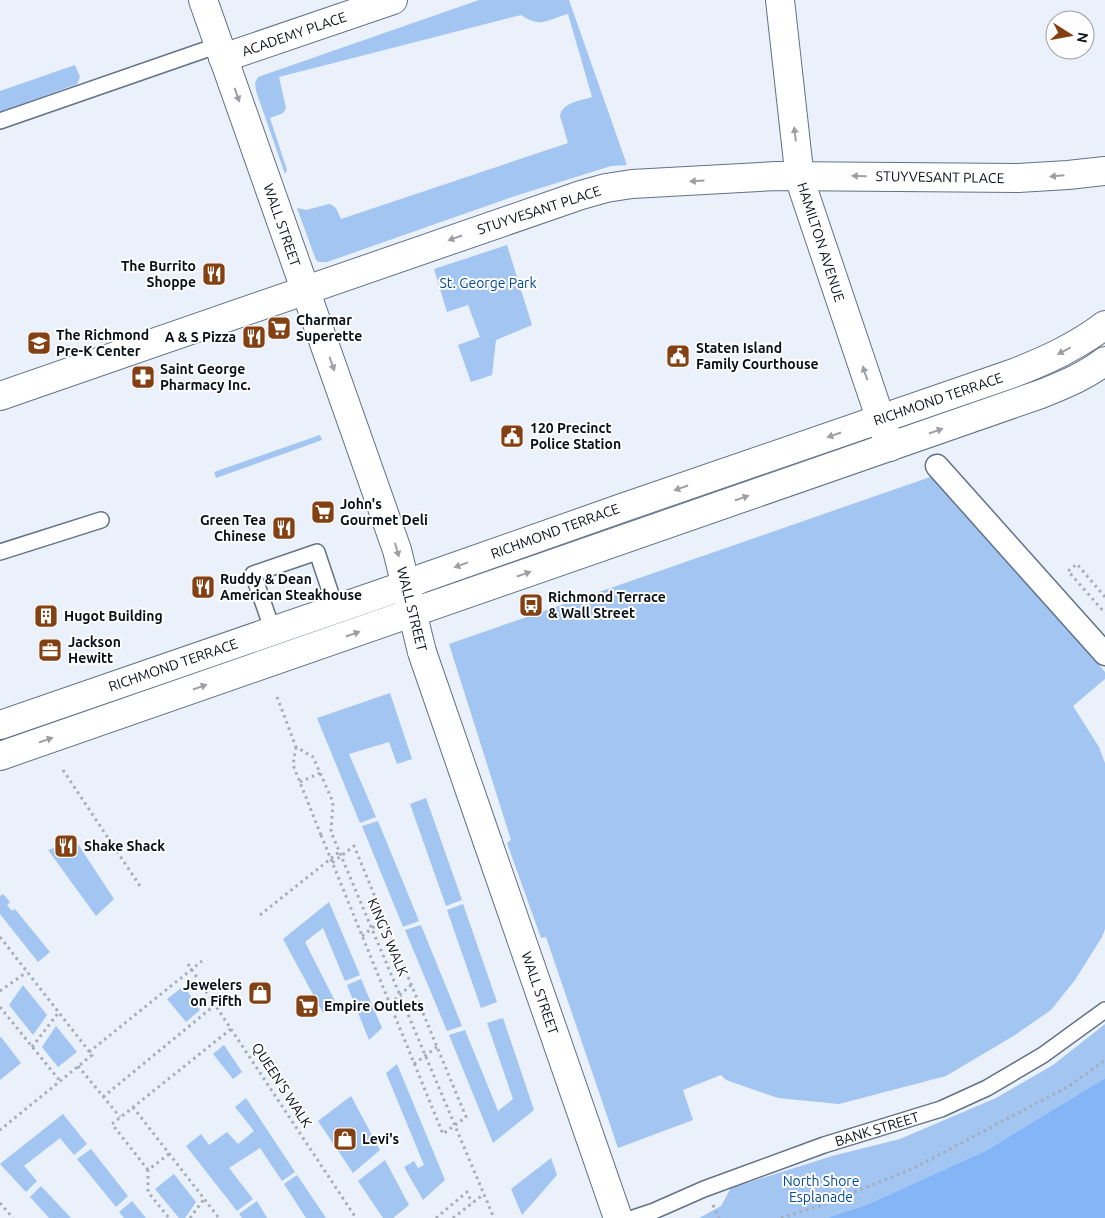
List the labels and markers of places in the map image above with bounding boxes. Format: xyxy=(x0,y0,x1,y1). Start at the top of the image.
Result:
place label: The Burrito Shoppe xyxy=(121,258,196,290)
restaurant icon: The Burrito Shoppe xyxy=(201,261,227,287)
place label: Charmar Superette xyxy=(296,312,362,344)
supermarket icon: Charmar Superette xyxy=(266,315,292,341)
restaurant icon: A & S Pizza xyxy=(241,324,267,350)
place label: The Richmond Pre-K Center xyxy=(56,327,149,359)
place label: A & S Pizza xyxy=(165,329,236,345)
school or university icon: The Richmond Pre-K Center xyxy=(26,330,52,356)
place label: Staten Island Family Courthouse xyxy=(696,340,819,372)
public building icon: Staten Island Family Courthouse xyxy=(665,343,691,369)
place label: Saint George Pharmacy Inc. xyxy=(160,361,251,393)
pharmacy icon: Saint George Pharmacy Inc. xyxy=(130,364,156,390)
place label: 120 Precinct Police Station xyxy=(530,420,621,452)
public building icon: 120 Precinct Police Station xyxy=(499,423,525,449)
place label: John's Gourmet Deli xyxy=(340,496,428,528)
supermarket icon: John's Gourmet Deli xyxy=(310,499,336,525)
place label: Green Tea Chinese xyxy=(200,512,266,544)
restaurant icon: Green Tea Chinese xyxy=(271,515,297,541)
place label: Ruddy & Dean American Steakhouse xyxy=(220,571,362,603)
restaurant icon: Ruddy & Dean American Steakhouse xyxy=(190,574,216,600)
place label: Richmond Terrace & Wall Street xyxy=(548,589,666,621)
bus stop icon: Richmond Terrace & Wall Street xyxy=(518,592,544,618)
building icon: Hugot Building xyxy=(33,603,59,629)
place label: Hugot Building xyxy=(64,608,163,624)
place label: Jackson Hewitt xyxy=(68,634,121,666)
office icon: Jackson Hewitt xyxy=(37,637,63,663)
restaurant icon: Shake Shack xyxy=(53,833,79,859)
place label: Shake Shack xyxy=(84,838,165,854)
place label: Jewelers on Fifth xyxy=(183,977,242,1009)
shop icon: Jewelers on Fifth xyxy=(247,980,273,1006)
supermarket icon: Empire Outlets xyxy=(294,993,320,1019)
place label: Empire Outlets xyxy=(324,998,424,1014)
shop icon: Levi's xyxy=(332,1126,358,1152)
place label: Levi's xyxy=(362,1131,400,1147)

